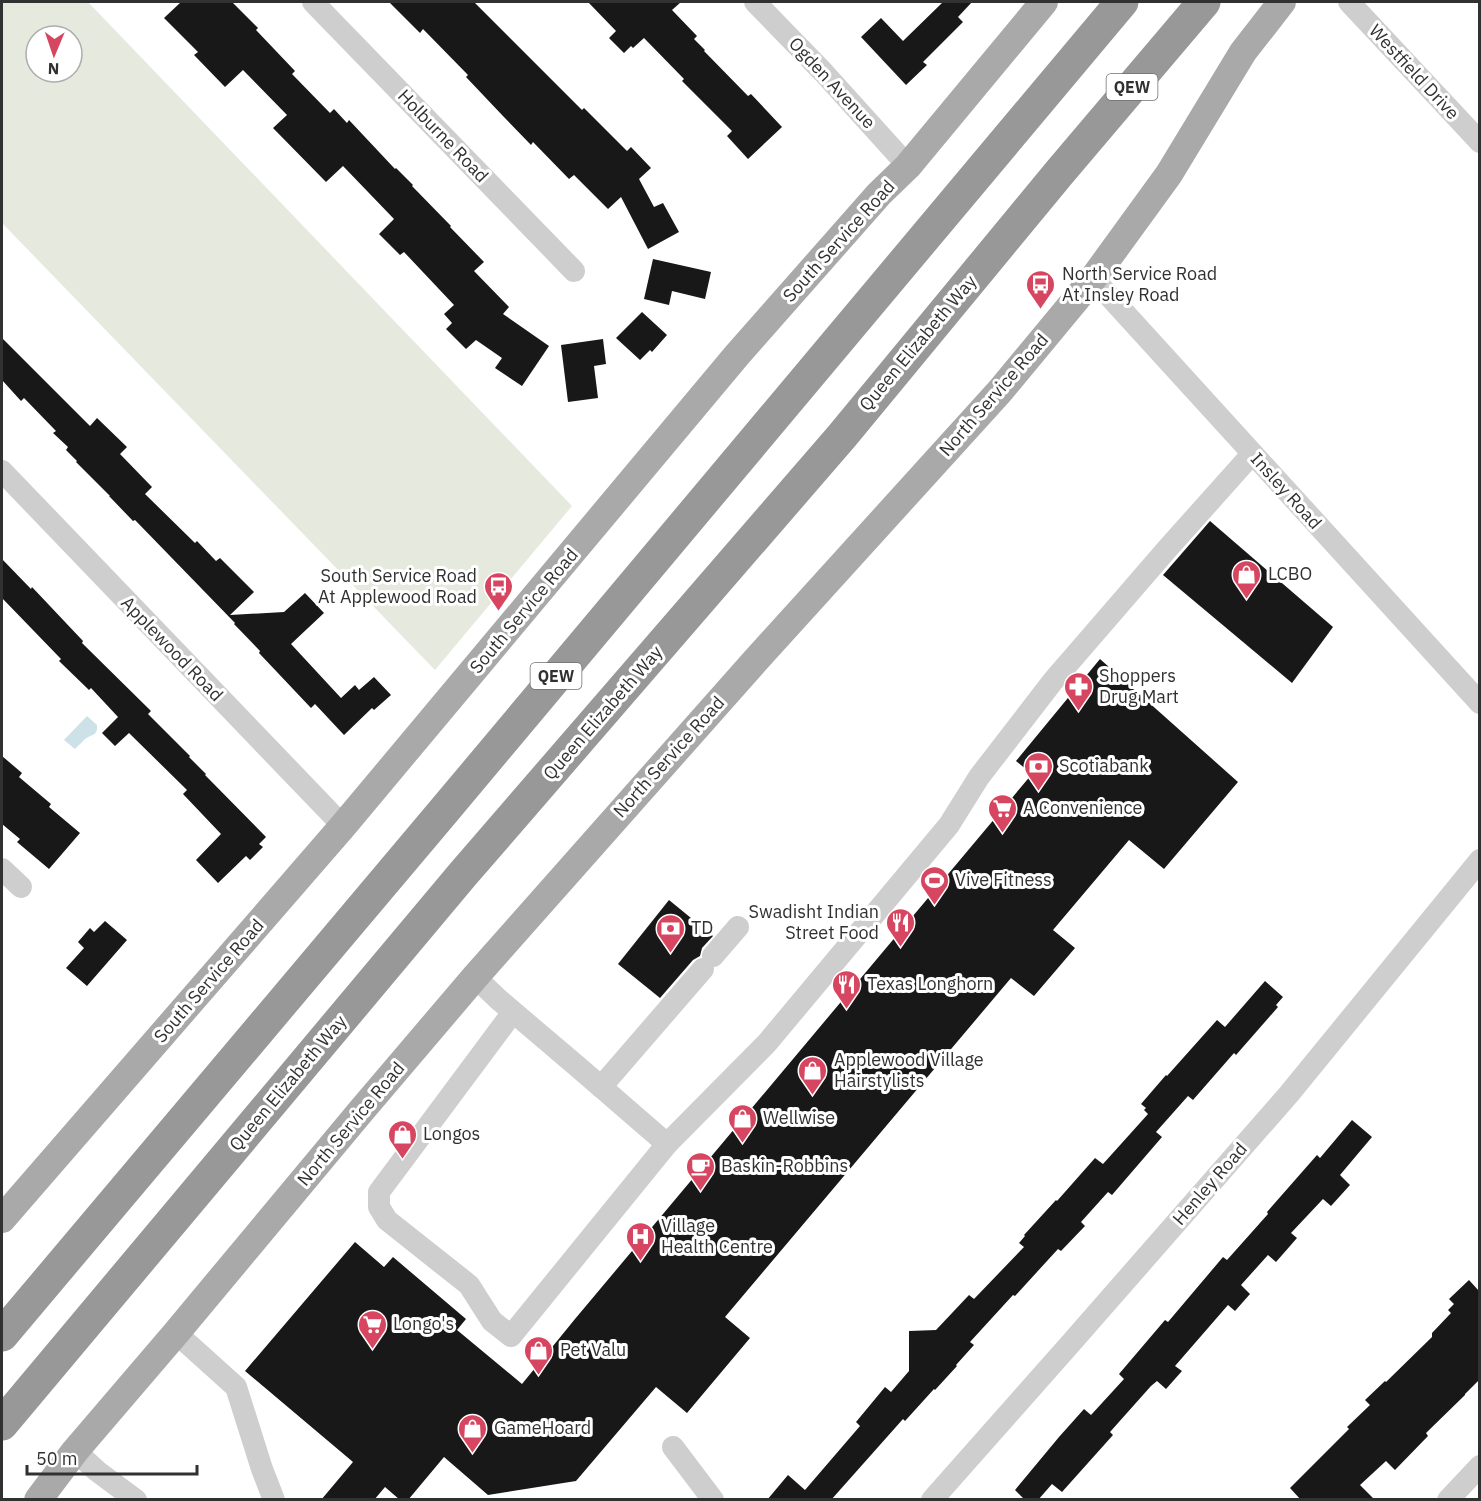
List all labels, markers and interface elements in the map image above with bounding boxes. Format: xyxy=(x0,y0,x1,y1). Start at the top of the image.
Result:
street label: Westfield Drive xyxy=(1364,19,1464,124)
north arrow xyxy=(24,24,84,84)
street label: Ogden Avenue xyxy=(784,32,881,133)
text: N xyxy=(47,59,60,79)
road number: QEW xyxy=(1106,74,1158,100)
street label: Holburne Road xyxy=(393,84,494,187)
street label: South Service Road xyxy=(778,175,900,307)
place label: North Service Road At Insley Road xyxy=(1062,262,1217,306)
bus stop icon: North Service Road At Insley Road xyxy=(1025,268,1057,310)
street label: Queen Elizabeth Way xyxy=(854,270,981,415)
street label: North Service Road xyxy=(934,329,1053,461)
street label: Insley Road xyxy=(1246,447,1327,534)
street label: South Service Road xyxy=(465,543,583,678)
shop icon: LCBO xyxy=(1231,558,1263,600)
place label: LCBO xyxy=(1268,562,1312,585)
place label: South Service Road At Applewood Road xyxy=(318,564,477,608)
bus stop icon: South Service Road At Applewood Road xyxy=(482,570,514,612)
street label: Applewood Road xyxy=(116,591,228,706)
street label: Queen Elizabeth Way xyxy=(538,641,667,785)
road number: QEW xyxy=(530,663,582,689)
place label: Shoppers Drug Mart xyxy=(1099,664,1179,708)
pharmacy icon: Shoppers Drug Mart xyxy=(1062,670,1094,712)
street label: North Service Road xyxy=(608,691,729,822)
bank icon: Scotiabank xyxy=(1022,750,1054,792)
place label: Scotiabank xyxy=(1059,754,1149,777)
supermarket icon: A Convenience xyxy=(986,792,1018,834)
place label: A Convenience xyxy=(1023,796,1142,819)
sports icon: Vive Fitness xyxy=(918,864,950,906)
place label: Vive Fitness xyxy=(955,868,1052,891)
place label: Swadisht Indian Street Food xyxy=(749,900,879,944)
restaurant icon: Swadisht Indian Street Food xyxy=(884,906,916,948)
bank icon: TD xyxy=(654,912,686,954)
street label: South Service Road xyxy=(149,914,269,1047)
place label: TD xyxy=(691,916,713,939)
restaurant icon: Texas Longhorn xyxy=(830,968,862,1010)
place label: Texas Longhorn xyxy=(867,972,993,995)
street label: Queen Elizabeth Way xyxy=(224,1010,351,1155)
place label: Applewood Village Hairstylists xyxy=(834,1048,984,1092)
shop icon: Applewood Village Hairstylists xyxy=(797,1054,829,1096)
street label: North Service Road xyxy=(292,1057,409,1191)
shop icon: Wellwise xyxy=(726,1102,758,1144)
place label: Wellwise xyxy=(763,1106,835,1129)
shop icon: Longos xyxy=(386,1118,418,1160)
place label: Longos xyxy=(423,1122,480,1145)
street label: Henley Road xyxy=(1167,1138,1252,1230)
cafe icon: Baskin-Robbins xyxy=(684,1150,716,1192)
place label: Baskin-Robbins xyxy=(721,1154,848,1177)
place label: Village Health Centre xyxy=(661,1214,773,1258)
hospital icon: Village Health Centre xyxy=(624,1220,656,1262)
supermarket icon: Longo's xyxy=(356,1308,388,1350)
place label: Longo's xyxy=(393,1312,454,1335)
shop icon: Pet Valu xyxy=(523,1334,555,1376)
place label: Pet Valu xyxy=(560,1338,626,1361)
shop icon: GameHoard xyxy=(457,1412,489,1454)
place label: GameHoard xyxy=(494,1416,591,1439)
scale bar xyxy=(27,1438,196,1476)
text: 50 m xyxy=(36,1447,78,1470)

